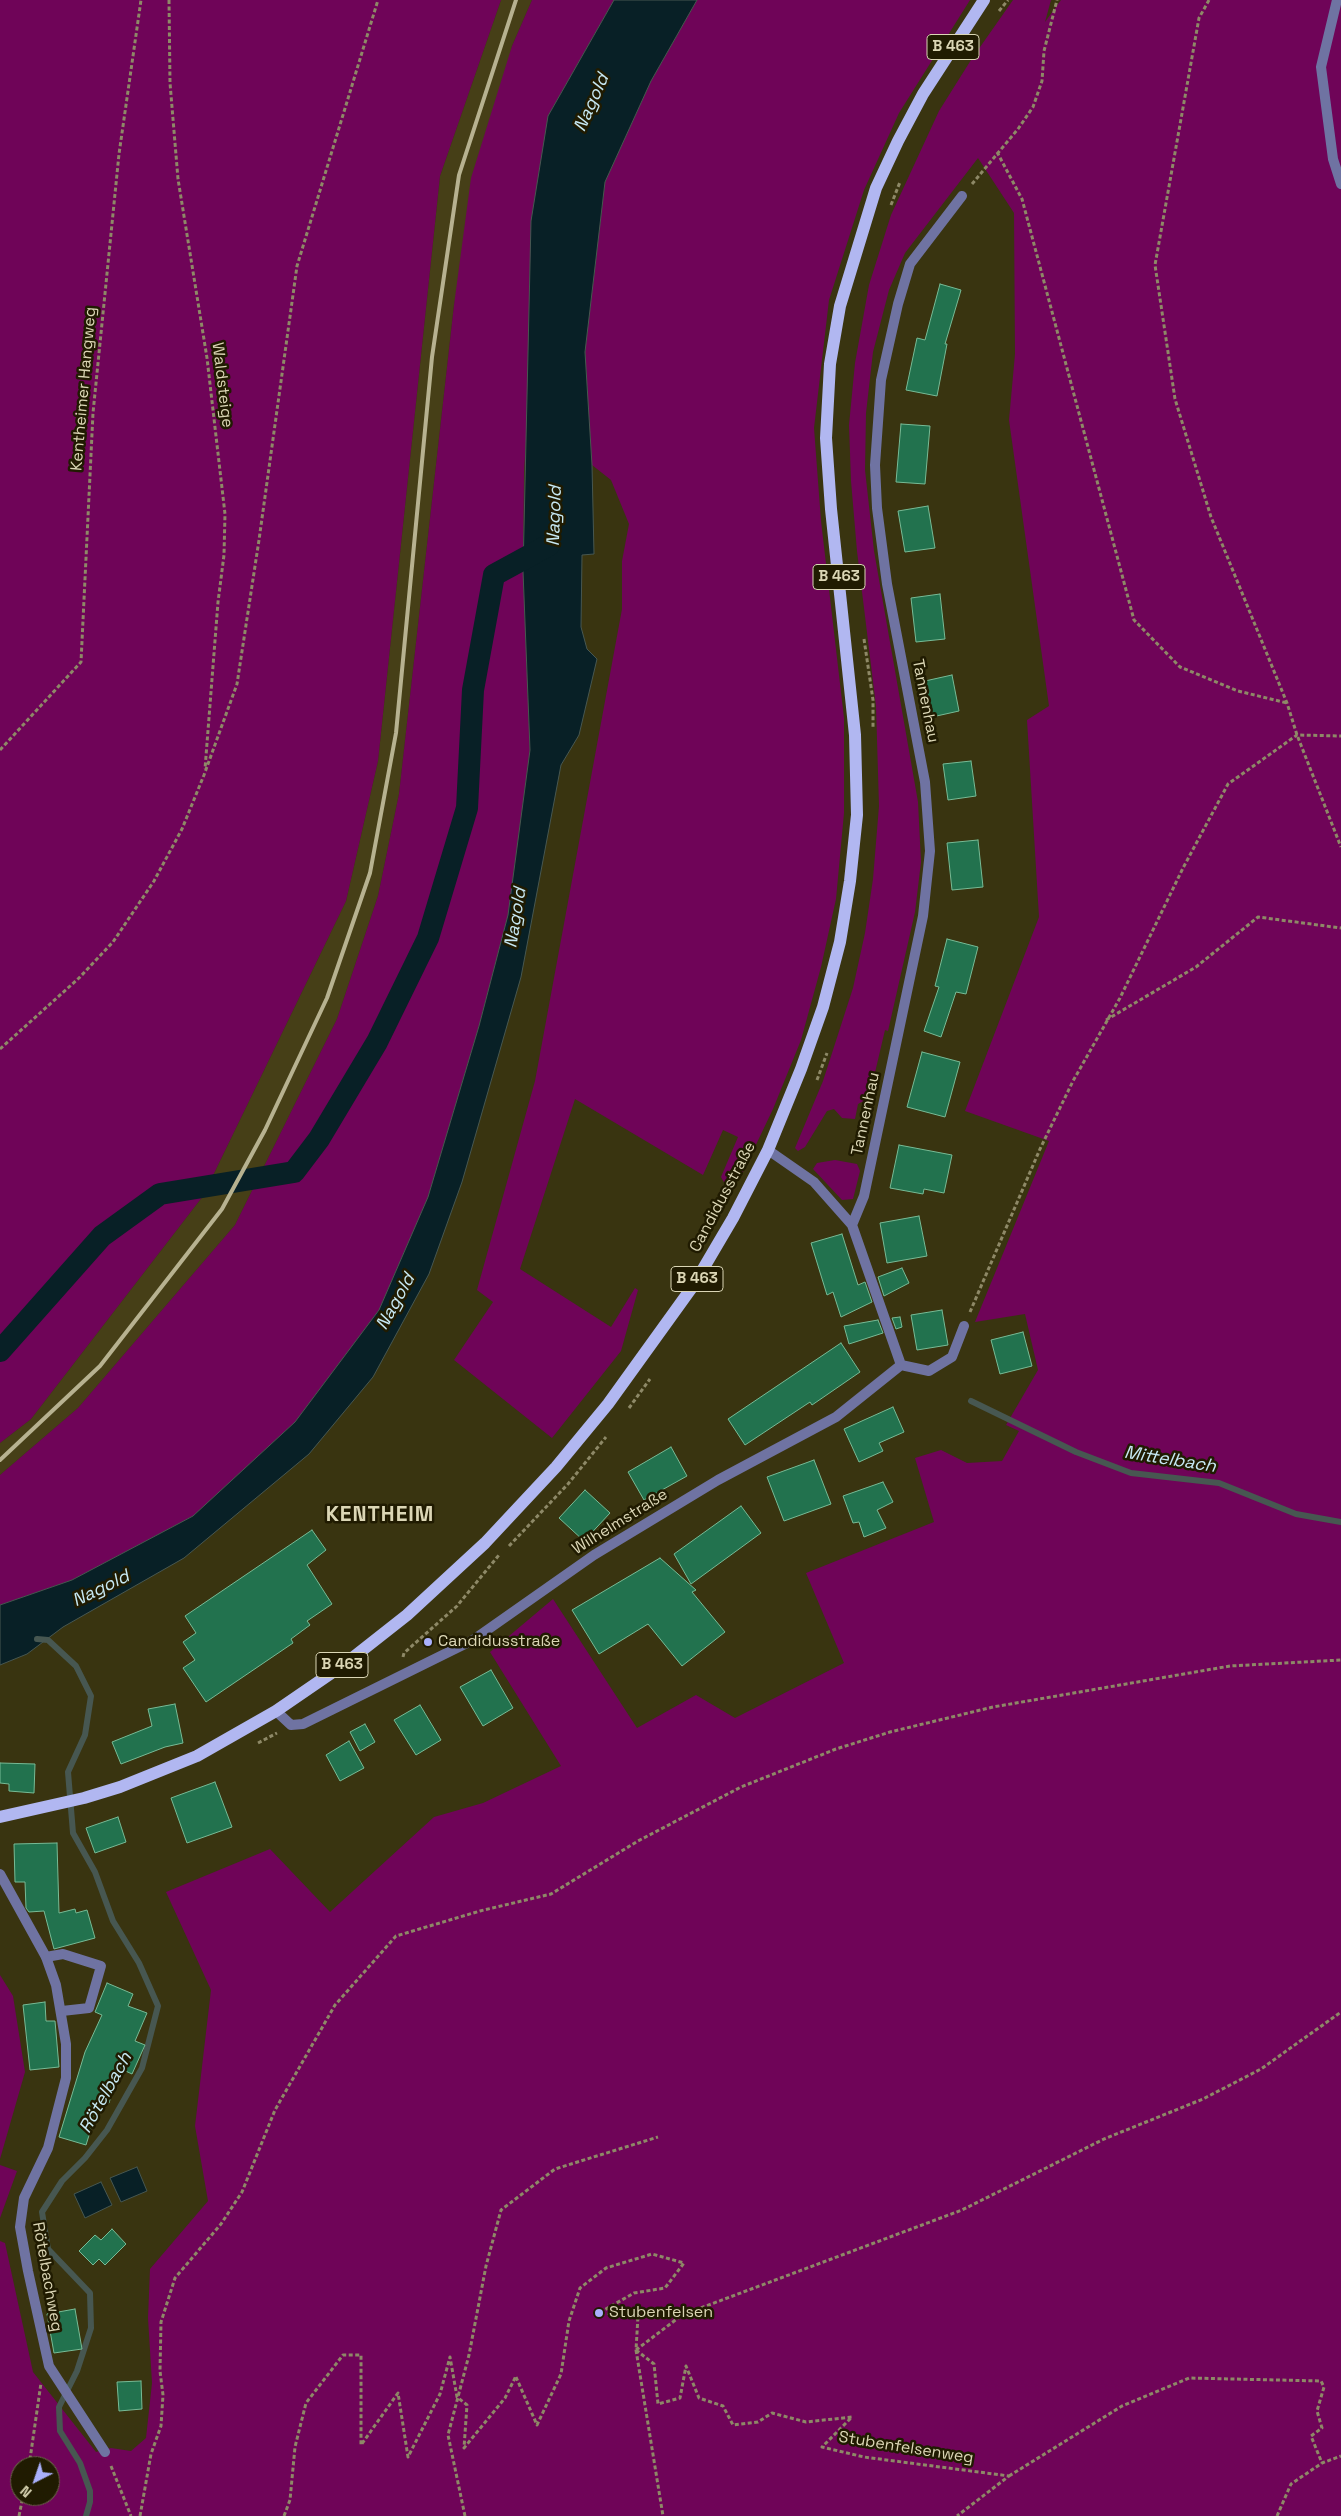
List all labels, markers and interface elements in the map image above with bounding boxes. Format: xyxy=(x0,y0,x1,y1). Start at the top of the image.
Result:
road number: B 463 xyxy=(927,34,979,60)
water label: Nagold xyxy=(570,71,614,135)
street label: Kentheimer Hangweg xyxy=(67,306,101,472)
street label: Waldsteige xyxy=(207,341,237,429)
water label: Nagold xyxy=(543,485,567,547)
road number: B 463 xyxy=(813,564,865,590)
street label: Tannenhau xyxy=(907,658,943,744)
water label: Nagold xyxy=(501,886,531,950)
street label: Tannenhau xyxy=(848,1071,884,1157)
street label: Candidusstraße xyxy=(686,1139,760,1255)
road number: B 463 xyxy=(671,1266,723,1292)
water label: Nagold xyxy=(372,1270,420,1334)
water label: Mittelbach xyxy=(1123,1442,1217,1478)
street label: Wilhelmstraße xyxy=(569,1485,671,1559)
district label: KENTHEIM xyxy=(325,1502,435,1528)
water label: Nagold xyxy=(69,1566,133,1612)
place label: Candidusstraße xyxy=(438,1632,560,1652)
marker: Candidusstraße xyxy=(422,1636,434,1648)
road number: B 463 xyxy=(316,1652,368,1678)
water label: Rötelbach xyxy=(75,2049,137,2137)
street label: Rötelbachweg xyxy=(28,2221,66,2333)
place label: Stubenfelsen xyxy=(609,2303,713,2323)
marker: Stubenfelsen xyxy=(593,2307,605,2319)
street label: Stubenfelsenweg xyxy=(837,2428,975,2468)
north arrow xyxy=(10,2456,60,2506)
text: N xyxy=(16,2482,35,2501)

